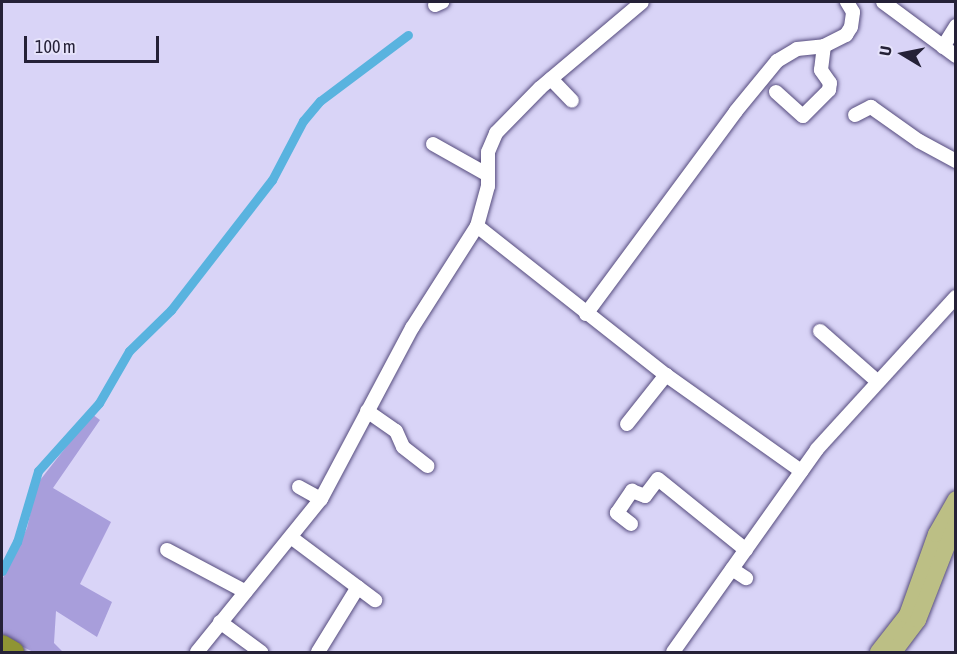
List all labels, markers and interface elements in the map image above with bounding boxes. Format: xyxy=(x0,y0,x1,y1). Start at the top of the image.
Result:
scale bar xyxy=(27,24,162,62)
north arrow xyxy=(873,24,933,84)
text: 100 m xyxy=(35,36,76,57)
text: U xyxy=(876,45,895,57)

